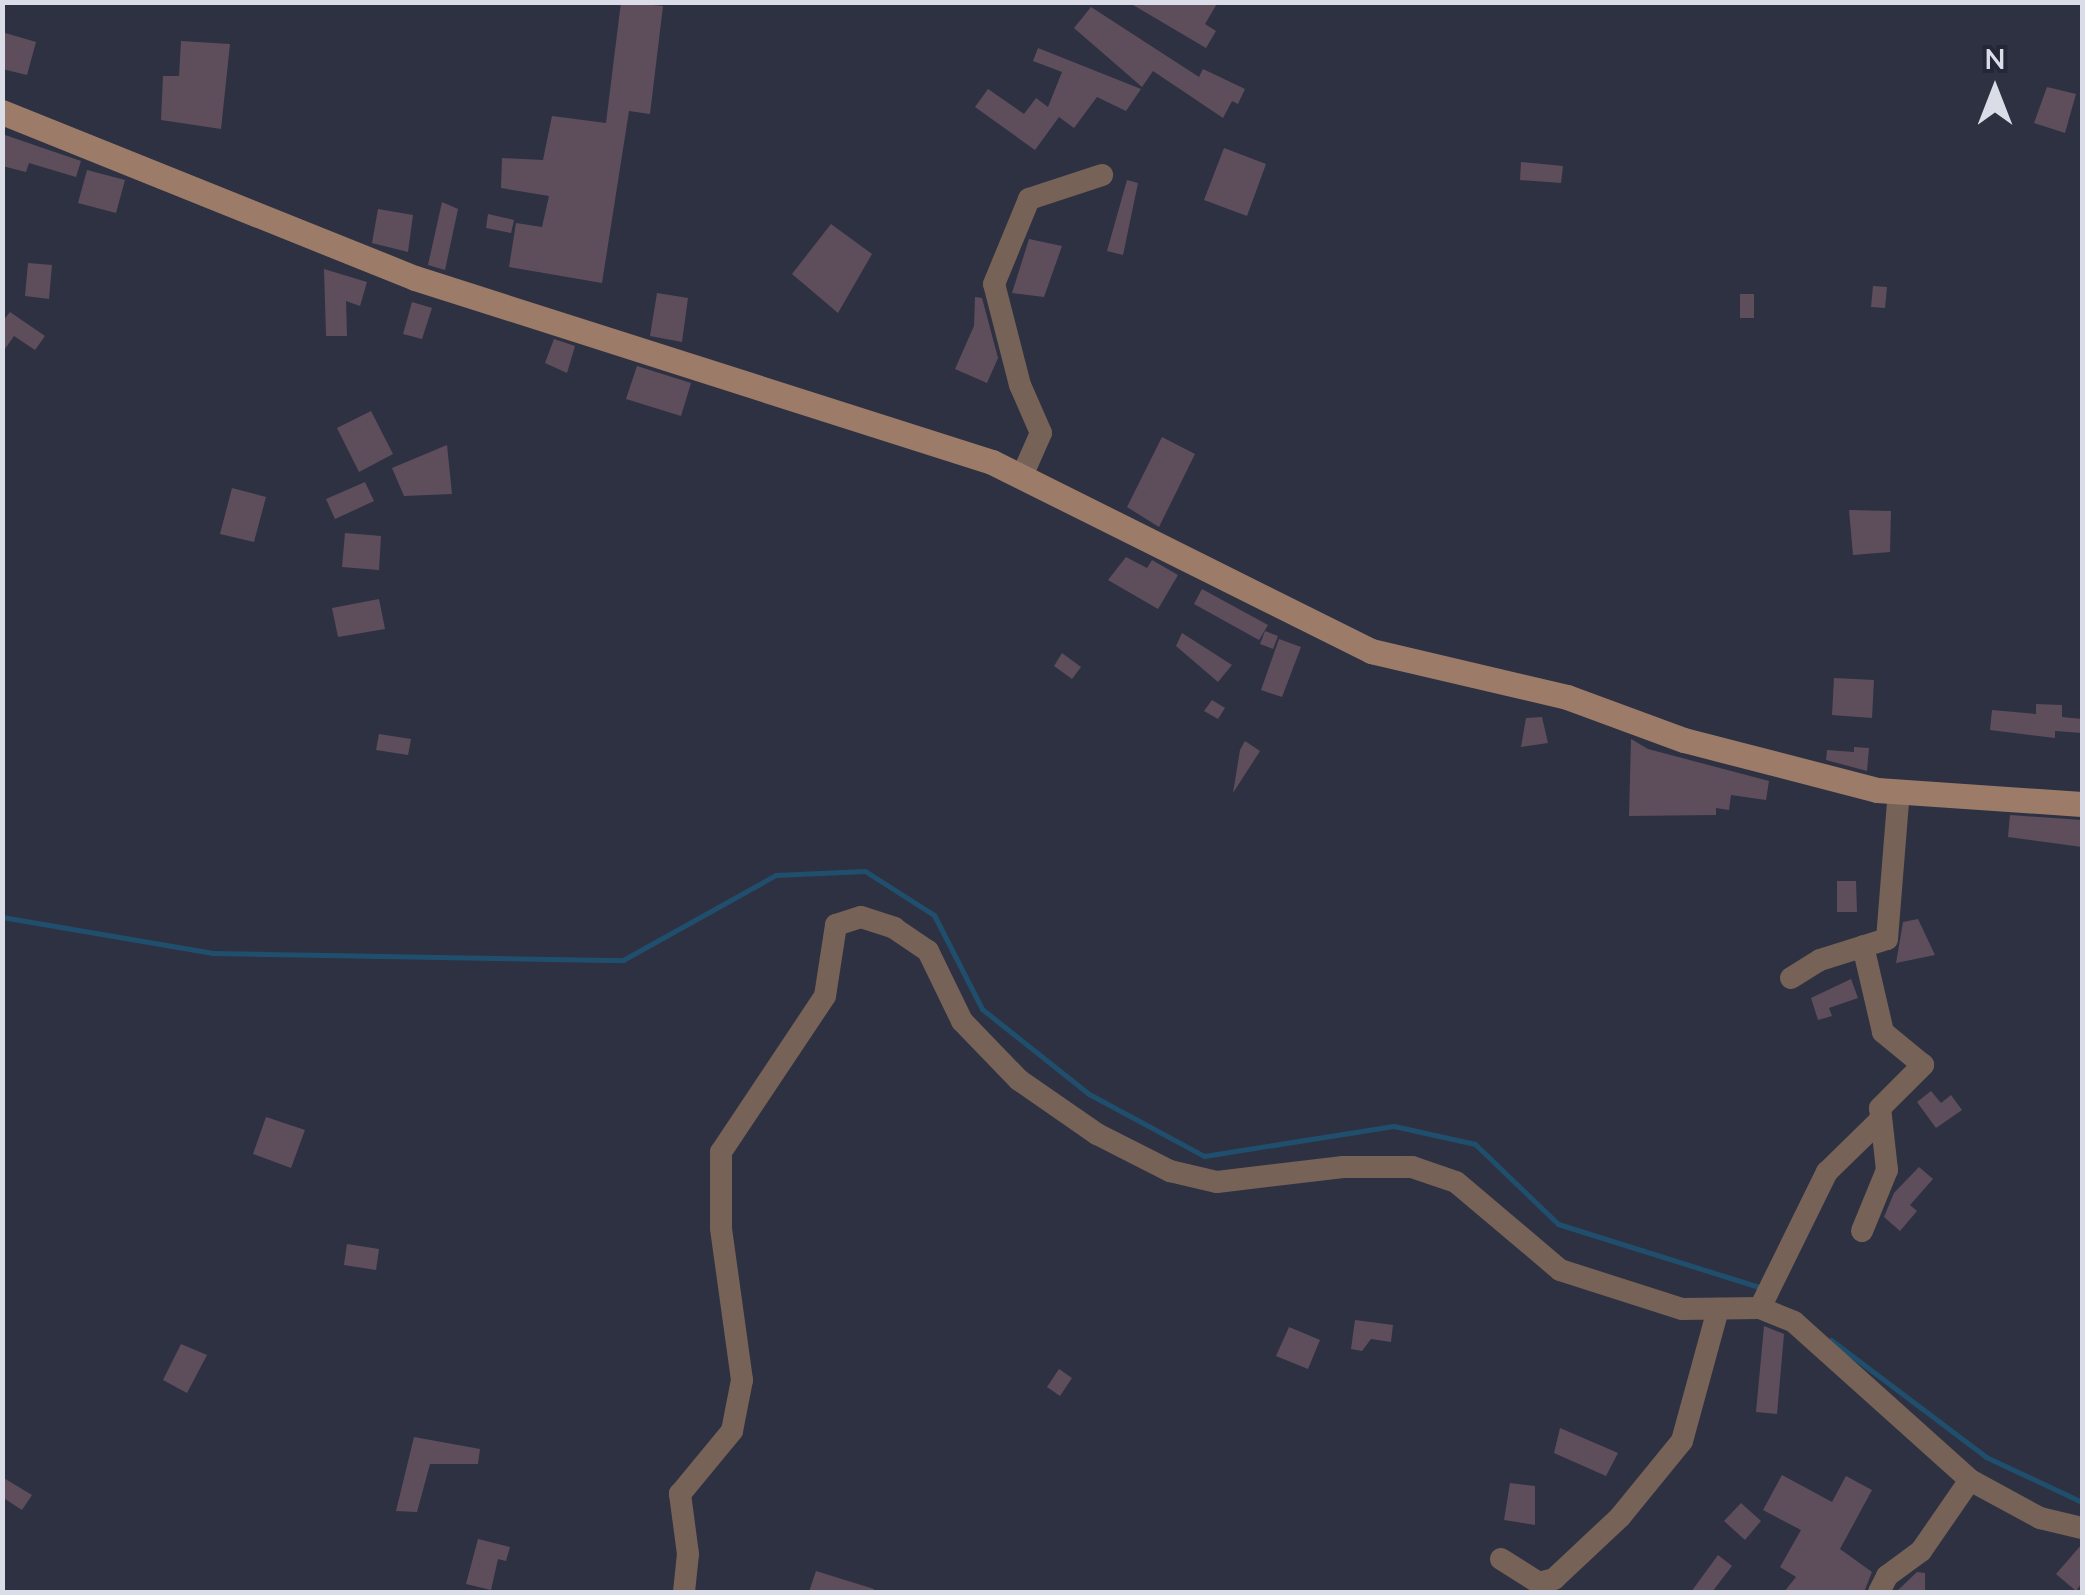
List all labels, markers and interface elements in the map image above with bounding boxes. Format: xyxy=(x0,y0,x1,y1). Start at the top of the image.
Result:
north arrow xyxy=(1945,40,2045,140)
text: N xyxy=(1985,41,2005,79)

